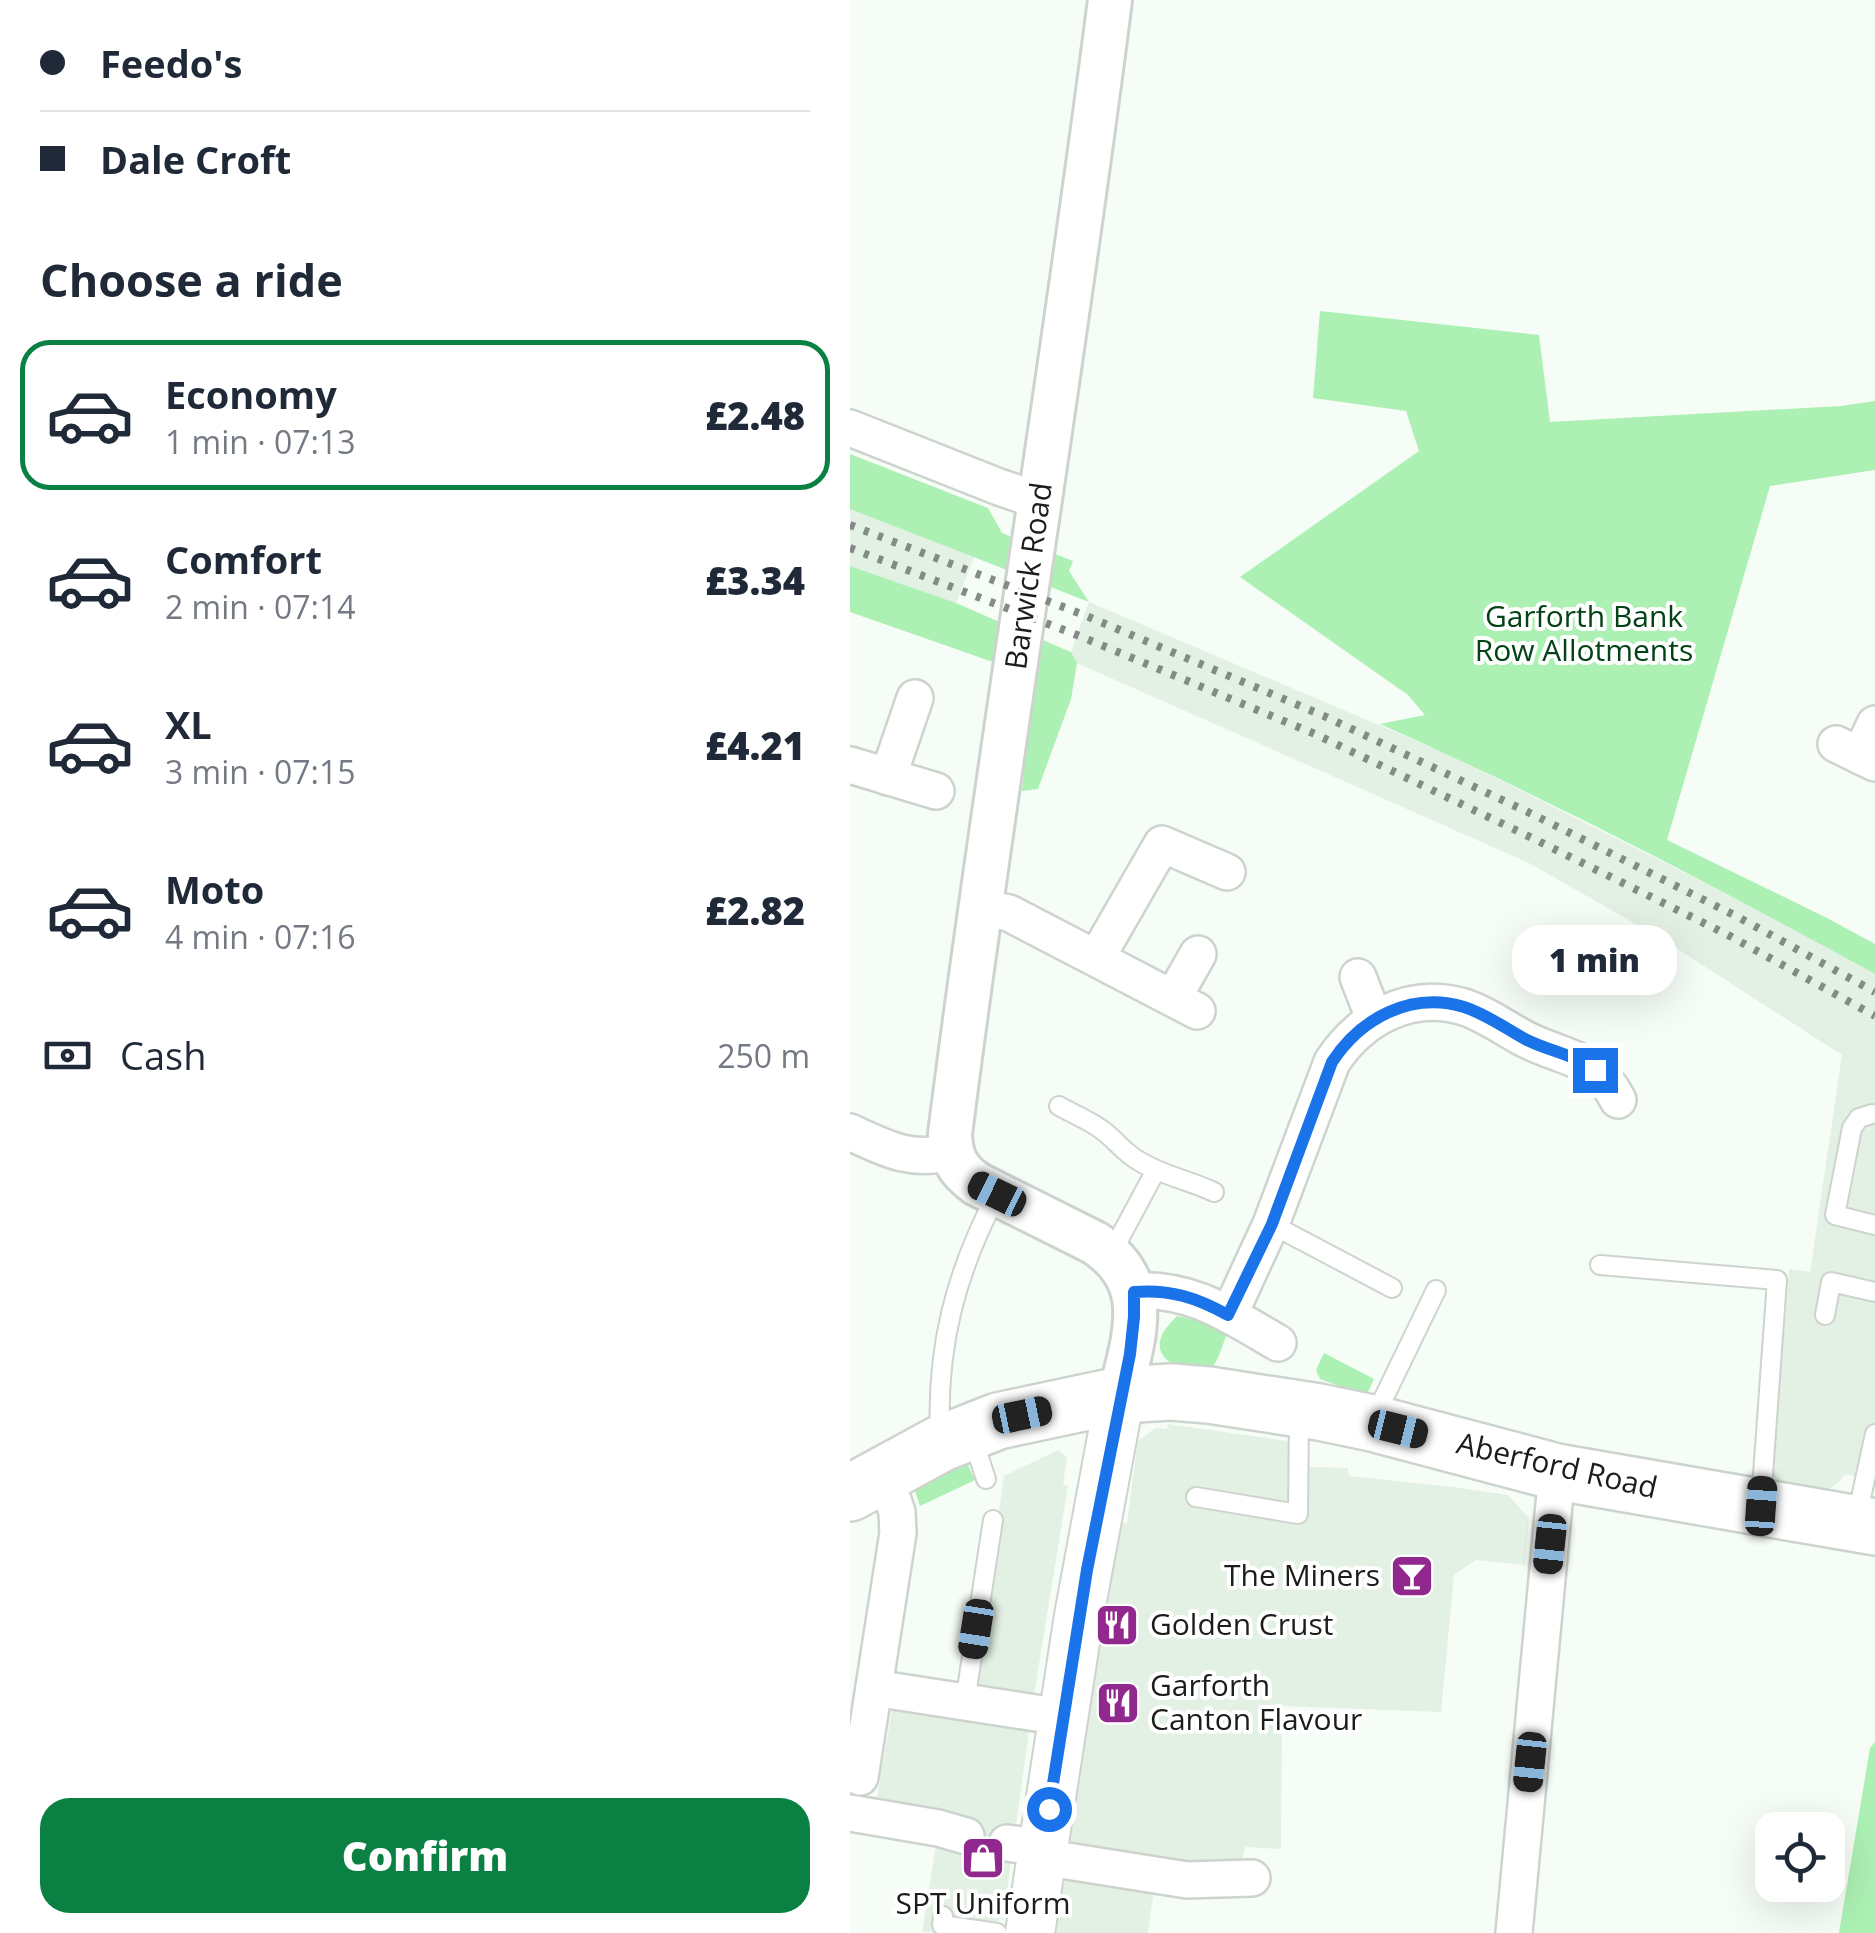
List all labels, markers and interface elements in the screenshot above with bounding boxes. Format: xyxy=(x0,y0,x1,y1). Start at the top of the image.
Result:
text: Feedo's xyxy=(100,37,242,89)
text: Dale Croft xyxy=(100,133,291,185)
text: Choose a ride xyxy=(40,249,343,310)
text: Economy xyxy=(165,368,337,420)
icon: car xyxy=(45,370,135,460)
text: £2.48 xyxy=(705,389,805,441)
text: 1 min · 07:13 xyxy=(165,420,356,463)
street label: Barwick Road xyxy=(994,480,1061,672)
text: Comfort xyxy=(165,533,322,585)
icon: car xyxy=(45,535,135,625)
text: £3.34 xyxy=(705,554,805,606)
text: 2 min · 07:14 xyxy=(165,585,356,628)
park label: Garforth Bank Row Allotments xyxy=(1475,595,1693,670)
text: XL xyxy=(165,698,212,750)
icon: car xyxy=(45,700,135,790)
text: £4.21 xyxy=(705,719,805,771)
text: 3 min · 07:15 xyxy=(165,750,356,793)
text: Moto xyxy=(165,863,264,915)
icon: car xyxy=(45,865,135,955)
text: £2.82 xyxy=(705,884,805,936)
text: 4 min · 07:16 xyxy=(165,915,356,958)
callout: 1 min xyxy=(1512,925,1678,995)
text: 1 min xyxy=(1549,938,1640,981)
icon: cash xyxy=(40,1028,95,1083)
text: Cash xyxy=(120,1029,206,1081)
text: 250 m xyxy=(717,1034,810,1077)
route end xyxy=(1573,1048,1618,1093)
car xyxy=(963,1167,1031,1221)
car xyxy=(990,1394,1054,1436)
car xyxy=(1365,1407,1431,1451)
street label: Aberford Road xyxy=(1453,1422,1662,1508)
car xyxy=(1744,1475,1778,1537)
car xyxy=(1532,1513,1568,1575)
bar icon: The Miners xyxy=(1389,1553,1435,1599)
place label: The Miners xyxy=(1224,1554,1380,1595)
car xyxy=(956,1597,996,1661)
restaurant icon: Golden Crust xyxy=(1094,1602,1140,1648)
place label: Golden Crust xyxy=(1150,1603,1333,1644)
place label: Garforth Canton Flavour xyxy=(1150,1664,1362,1739)
restaurant icon: Garforth Canton Flavour xyxy=(1095,1680,1141,1726)
car xyxy=(1512,1731,1548,1793)
route start xyxy=(1027,1787,1072,1832)
button: Confirm xyxy=(40,1798,810,1913)
map controls xyxy=(1755,1812,1845,1902)
button: locate xyxy=(1755,1812,1845,1902)
shop icon: SPT Uniform xyxy=(960,1835,1006,1881)
place label: SPT Uniform xyxy=(896,1882,1070,1923)

